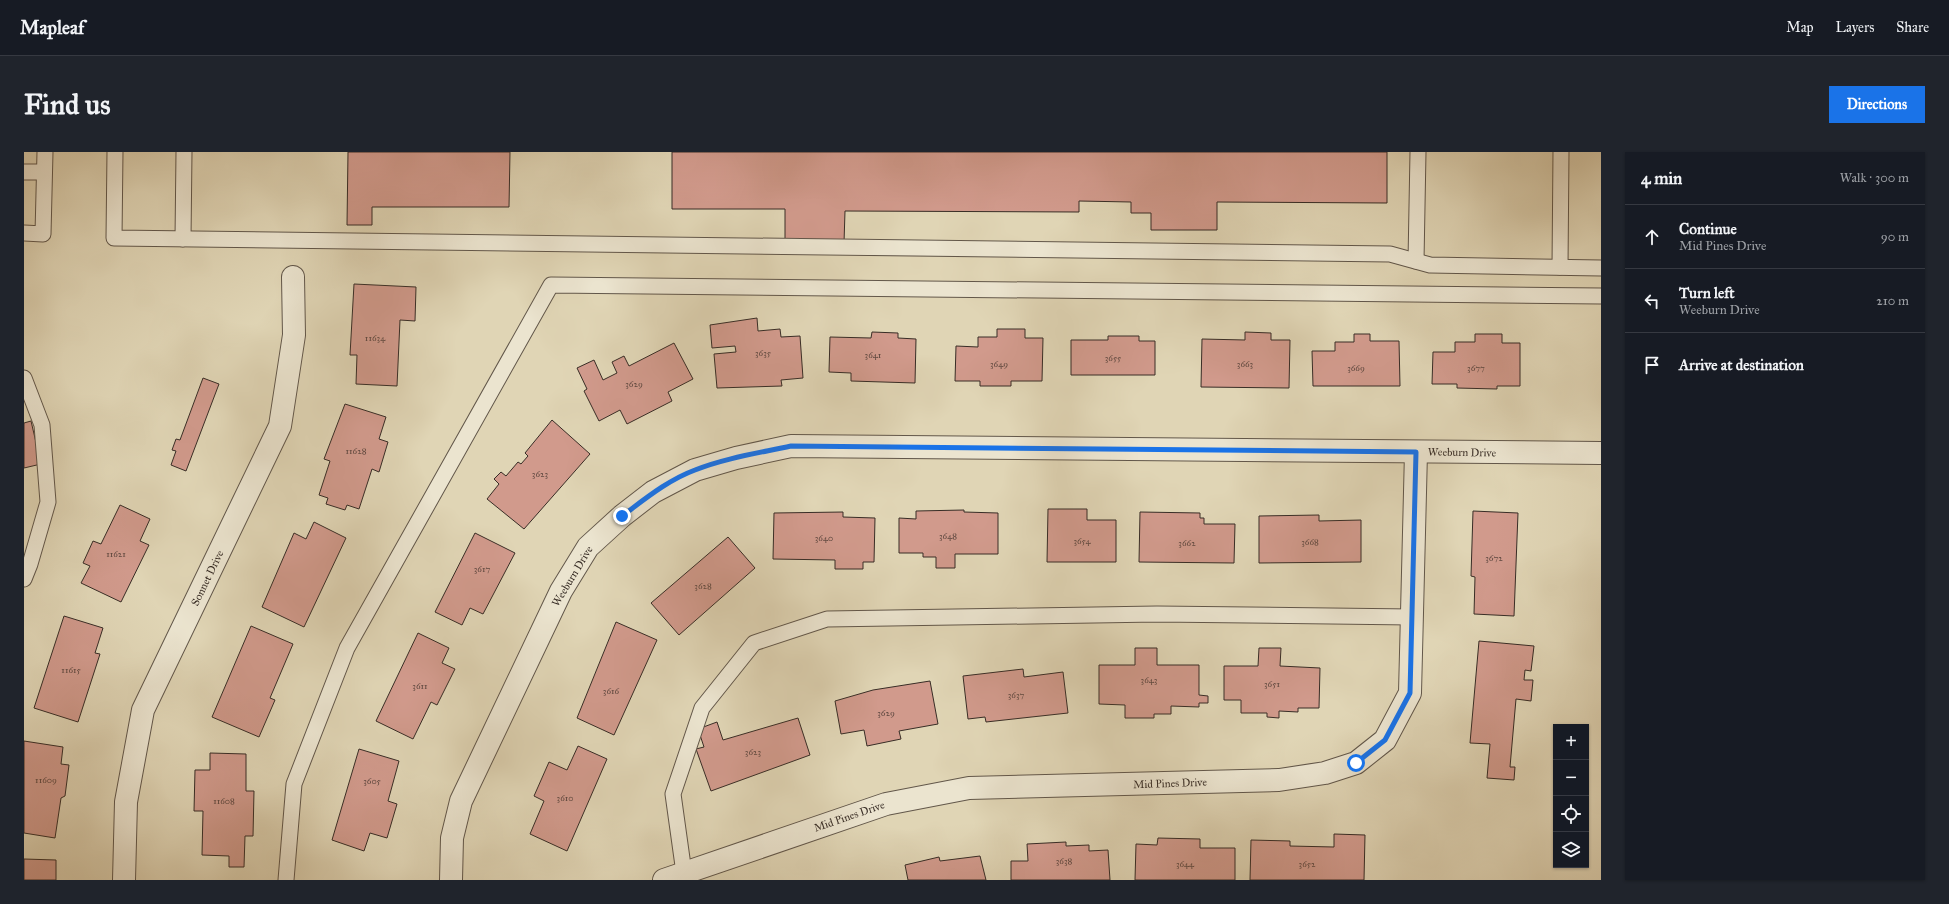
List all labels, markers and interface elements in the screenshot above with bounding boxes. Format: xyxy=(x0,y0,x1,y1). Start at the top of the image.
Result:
text: Mapleaf xyxy=(20,16,84,39)
text: Map xyxy=(1786,19,1814,36)
text: Layers xyxy=(1836,19,1874,36)
text: Share xyxy=(1896,19,1929,36)
button: Directions xyxy=(1829,86,1925,123)
text: Find us xyxy=(24,87,110,122)
text: 4 min xyxy=(1641,168,1682,189)
text: Walk · 300 m xyxy=(1840,170,1909,186)
text: Continue xyxy=(1679,220,1737,238)
icon: ahead xyxy=(1641,226,1663,248)
text: 90 m xyxy=(1881,229,1909,245)
text: Mid Pines Drive xyxy=(1679,238,1766,254)
text: Turn left xyxy=(1679,284,1735,302)
icon: left xyxy=(1641,290,1663,312)
text: 210 m xyxy=(1876,293,1909,309)
text: Weeburn Drive xyxy=(1679,302,1760,318)
house number: 11634 xyxy=(365,332,386,343)
house number: 3635 xyxy=(755,347,772,358)
house number: 3641 xyxy=(865,349,882,360)
house number: 3655 xyxy=(1105,352,1122,363)
icon: arrive xyxy=(1641,354,1663,376)
text: Arrive at destination xyxy=(1679,356,1804,374)
house number: 3649 xyxy=(990,358,1008,369)
house number: 3663 xyxy=(1237,358,1254,369)
house number: 3669 xyxy=(1347,362,1365,373)
house number: 3677 xyxy=(1467,362,1485,373)
house number: 3629 xyxy=(625,378,643,389)
house number: 11628 xyxy=(346,445,367,456)
street label: Weeburn Drive xyxy=(1428,445,1497,460)
house number: 3623 xyxy=(532,468,549,479)
route end xyxy=(613,507,631,525)
house number: 3648 xyxy=(939,530,957,541)
house number: 3640 xyxy=(815,532,833,543)
house number: 3654 xyxy=(1073,535,1092,546)
house number: 3668 xyxy=(1301,536,1319,547)
house number: 3662 xyxy=(1178,537,1196,548)
street label: Weeburn Drive xyxy=(549,543,596,609)
house number: 11621 xyxy=(106,548,126,559)
street label: Sonnet Drive xyxy=(188,548,227,608)
house number: 3672 xyxy=(1485,552,1503,563)
house number: 3617 xyxy=(474,563,490,574)
house number: 3628 xyxy=(694,580,712,591)
house number: 11615 xyxy=(61,664,81,675)
house number: 3643 xyxy=(1141,674,1158,685)
house number: 3651 xyxy=(1264,678,1280,689)
house number: 3611 xyxy=(412,680,428,691)
house number: 3616 xyxy=(603,685,620,696)
house number: 3637 xyxy=(1008,689,1025,700)
house number: 3629 xyxy=(877,707,895,718)
map controls xyxy=(1553,724,1589,868)
button: + xyxy=(1553,724,1589,760)
house number: 3623 xyxy=(745,746,762,757)
route start xyxy=(1347,754,1365,772)
button: − xyxy=(1553,760,1589,796)
house number: 11609 xyxy=(35,774,57,785)
house number: 3605 xyxy=(363,775,382,786)
street label: Mid Pines Drive xyxy=(1133,776,1208,791)
house number: 3610 xyxy=(557,792,573,803)
house number: 11608 xyxy=(213,795,235,806)
button: locate xyxy=(1553,796,1589,832)
street label: Mid Pines Drive xyxy=(812,798,887,835)
button: layers xyxy=(1553,832,1589,868)
house number: 3638 xyxy=(1056,855,1073,866)
house number: 3644 xyxy=(1176,858,1195,869)
house number: 3652 xyxy=(1299,858,1316,869)

